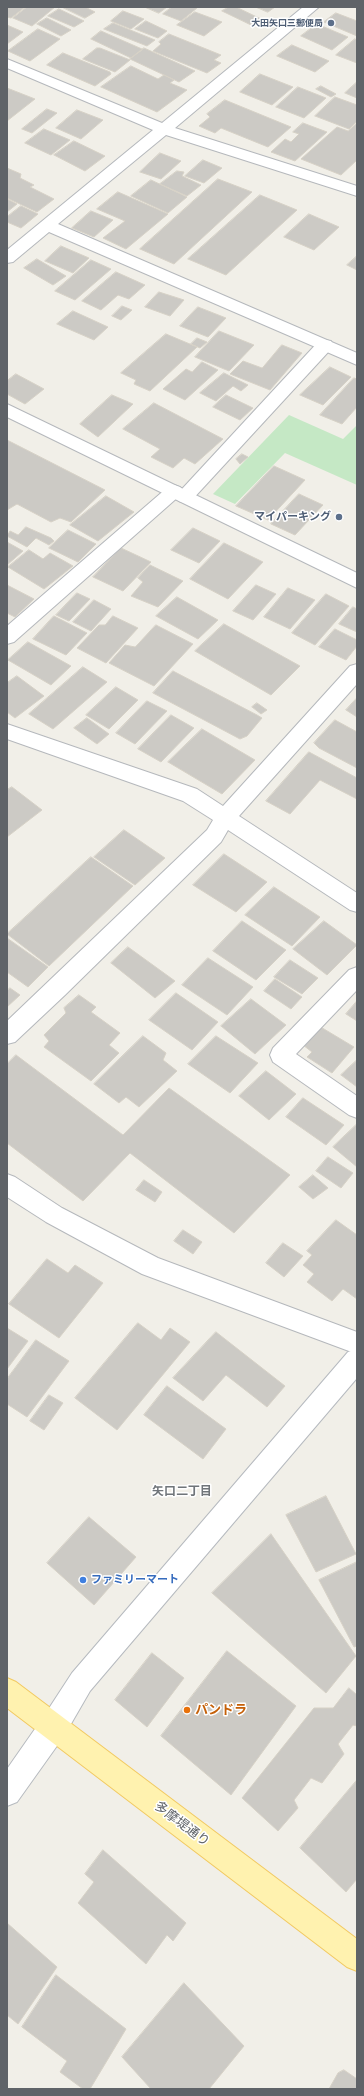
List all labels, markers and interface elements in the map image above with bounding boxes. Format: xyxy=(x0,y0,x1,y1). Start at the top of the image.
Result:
place label: 大田矢口三郵便局 xyxy=(251,18,323,28)
marker: 大田矢口三郵便局 xyxy=(326,18,336,28)
place label: マイパーキング xyxy=(254,510,331,524)
marker: マイパーキング xyxy=(334,512,344,522)
district label: 矢口二丁目 xyxy=(152,1484,212,1498)
place label: ファミリーマート xyxy=(91,1573,179,1587)
marker: ファミリーマート xyxy=(78,1575,88,1585)
place label: パンドラ xyxy=(195,1702,247,1718)
marker: パンドラ xyxy=(182,1705,192,1715)
street label: 多摩堤通り xyxy=(151,1798,213,1850)

